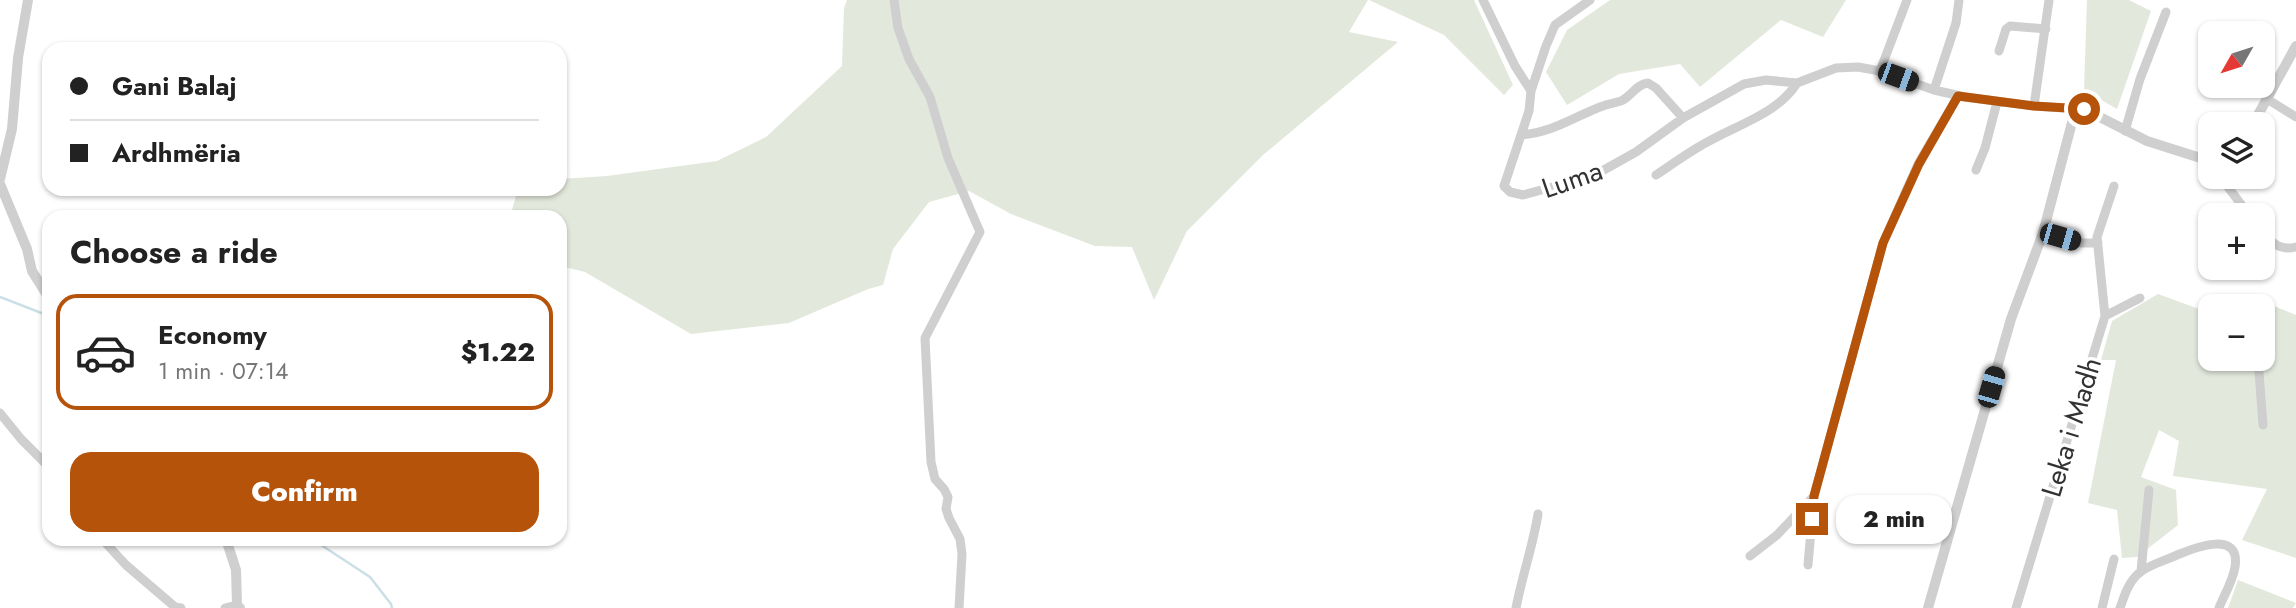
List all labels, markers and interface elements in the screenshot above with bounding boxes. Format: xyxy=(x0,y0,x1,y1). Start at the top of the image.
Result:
north arrow xyxy=(2198,21,2275,98)
map controls xyxy=(2198,21,2275,371)
car xyxy=(1875,60,1922,94)
text: Gani Balaj xyxy=(112,67,237,105)
route start xyxy=(2068,93,2100,125)
button: layers xyxy=(2198,112,2275,189)
text: Ardhmëria xyxy=(112,134,241,172)
street label: Luma xyxy=(1536,150,1608,209)
button: + xyxy=(2198,203,2275,280)
car xyxy=(2037,221,2084,253)
text: Choose a ride xyxy=(70,229,278,275)
button: − xyxy=(2198,294,2275,371)
text: Economy xyxy=(158,316,267,354)
icon: car xyxy=(74,321,137,384)
text: $1.22 xyxy=(461,333,535,371)
street label: Leka i Madh xyxy=(2031,352,2112,502)
text: 1 min · 07:14 xyxy=(158,354,288,388)
car xyxy=(1976,364,2007,410)
button: Confirm xyxy=(70,452,539,532)
callout: 2 min xyxy=(1836,494,1952,544)
text: 2 min xyxy=(1863,502,1925,536)
route end xyxy=(1796,503,1828,535)

